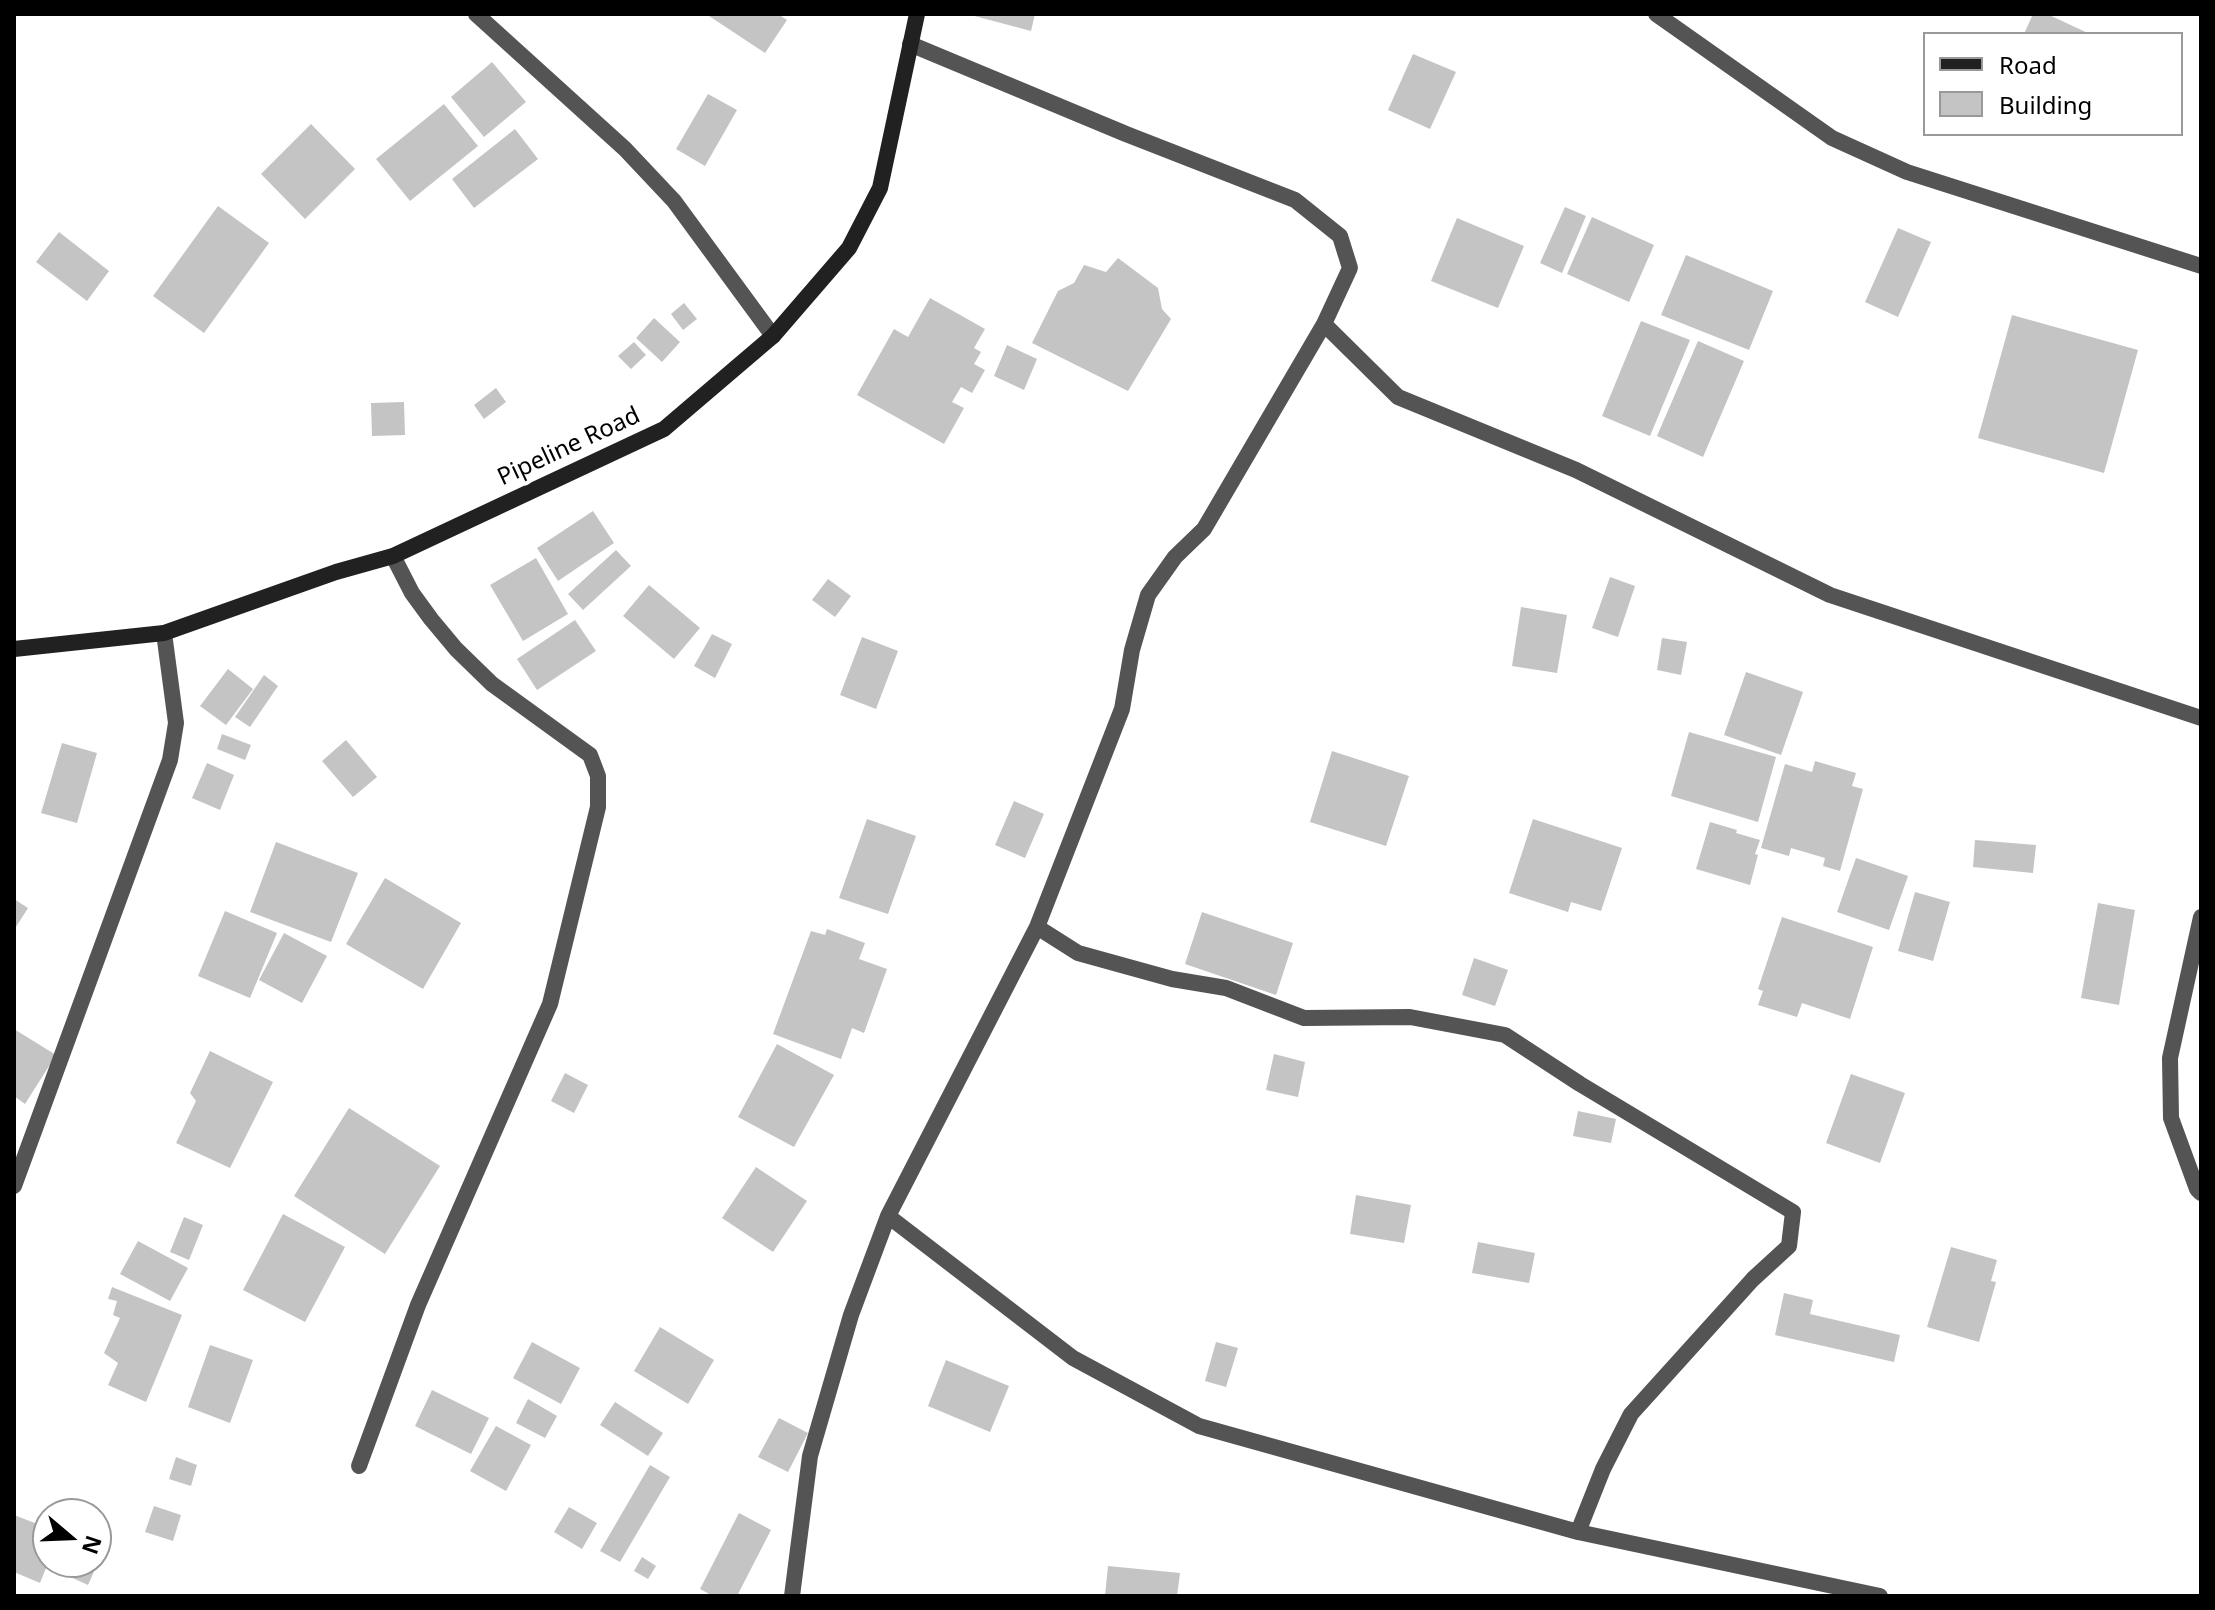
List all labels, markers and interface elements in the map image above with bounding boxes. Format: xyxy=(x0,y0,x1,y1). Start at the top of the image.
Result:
legend xyxy=(1923,32,2183,136)
text: Road xyxy=(1999,48,2057,81)
text: Building xyxy=(1999,88,2092,121)
street label: Pipeline Road xyxy=(493,401,645,493)
north arrow xyxy=(32,1498,112,1578)
text: N xyxy=(76,1532,110,1558)

